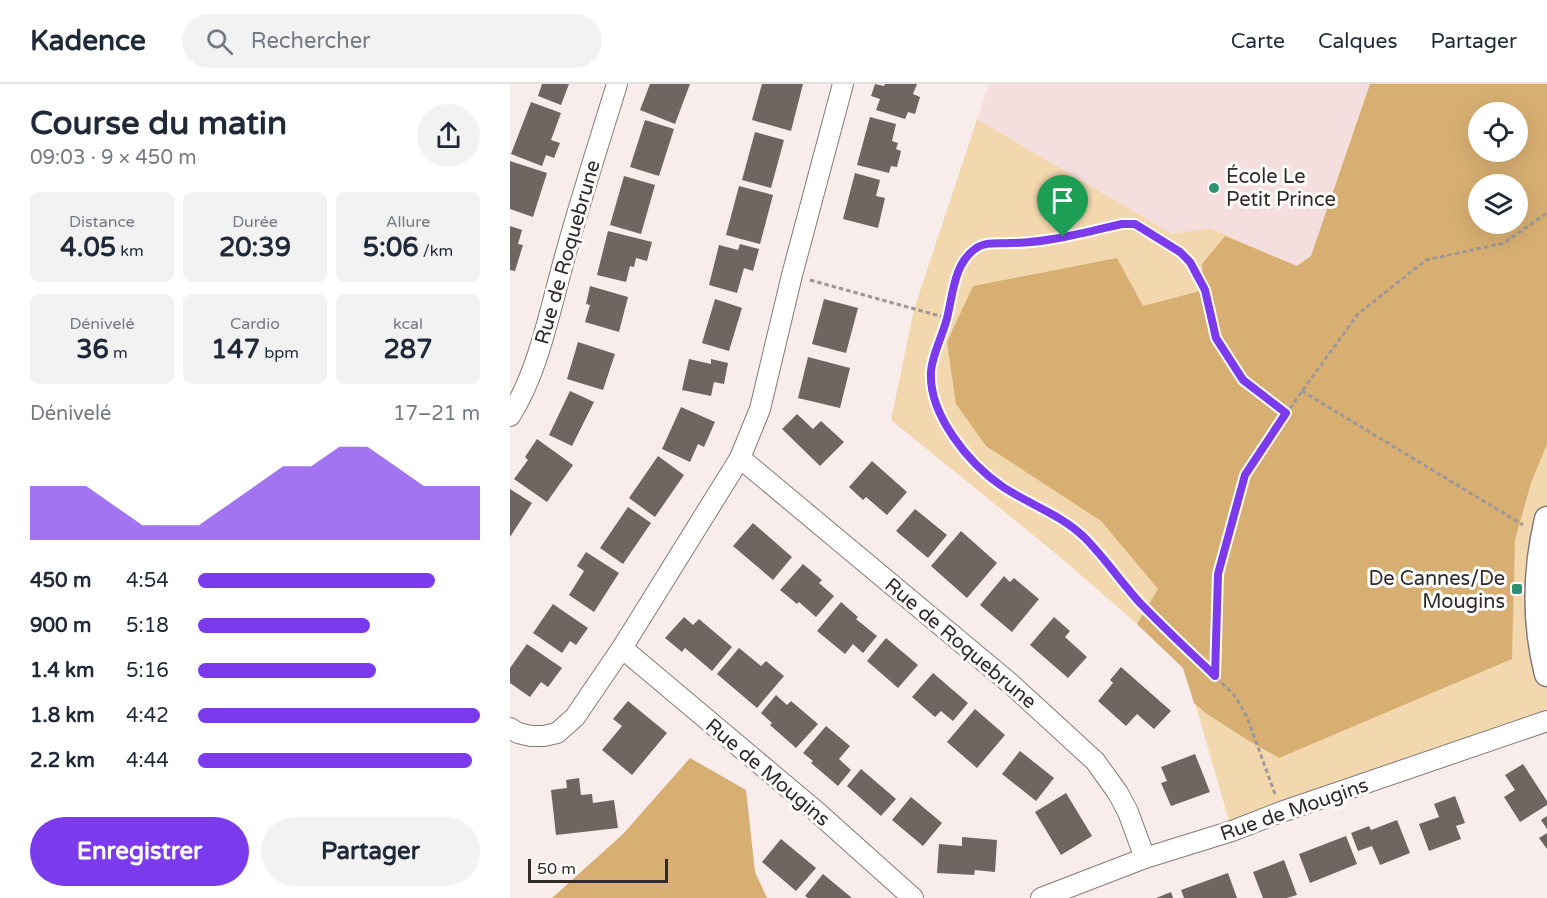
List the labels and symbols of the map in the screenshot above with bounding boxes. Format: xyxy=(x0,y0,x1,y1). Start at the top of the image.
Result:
street label: Rue de Roquebrune xyxy=(530,157,606,347)
place label: École Le Petit Prince xyxy=(1226,164,1336,212)
pin xyxy=(1037,175,1088,237)
marker: École Le Petit Prince xyxy=(1207,181,1221,195)
place label: De Cannes/De Mougins xyxy=(1369,567,1505,614)
street label: Rue de Roquebrune xyxy=(880,573,1041,714)
marker: De Cannes/De Mougins xyxy=(1510,582,1524,596)
street label: Rue de Mougins xyxy=(700,714,834,832)
street label: Rue de Mougins xyxy=(1217,773,1371,846)
scale bar xyxy=(528,856,668,884)

